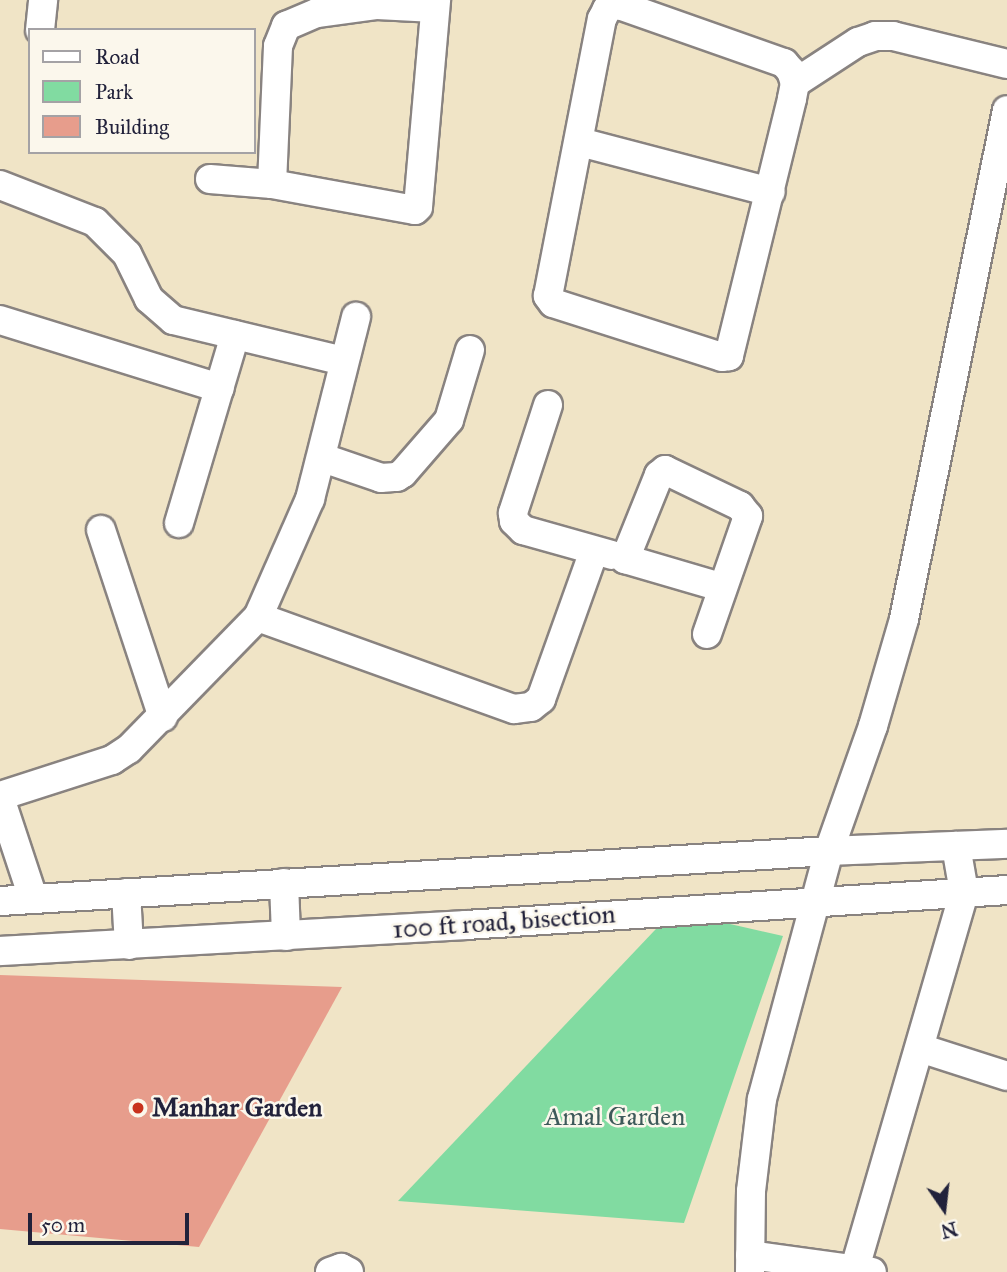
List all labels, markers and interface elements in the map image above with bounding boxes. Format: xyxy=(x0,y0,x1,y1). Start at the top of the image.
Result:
legend xyxy=(28,28,256,154)
text: Road xyxy=(95,44,140,70)
text: Park xyxy=(95,79,133,105)
text: Building xyxy=(95,114,169,140)
street label: 100 ft road, bisection xyxy=(391,899,617,945)
place label: Manhar Garden xyxy=(152,1092,322,1124)
marker: Manhar Garden xyxy=(130,1100,146,1116)
park label: Amal Garden xyxy=(545,1101,685,1133)
north arrow xyxy=(909,1174,979,1244)
scale bar xyxy=(32,1198,192,1242)
text: 50 m xyxy=(41,1212,85,1238)
text: N xyxy=(939,1217,960,1243)

